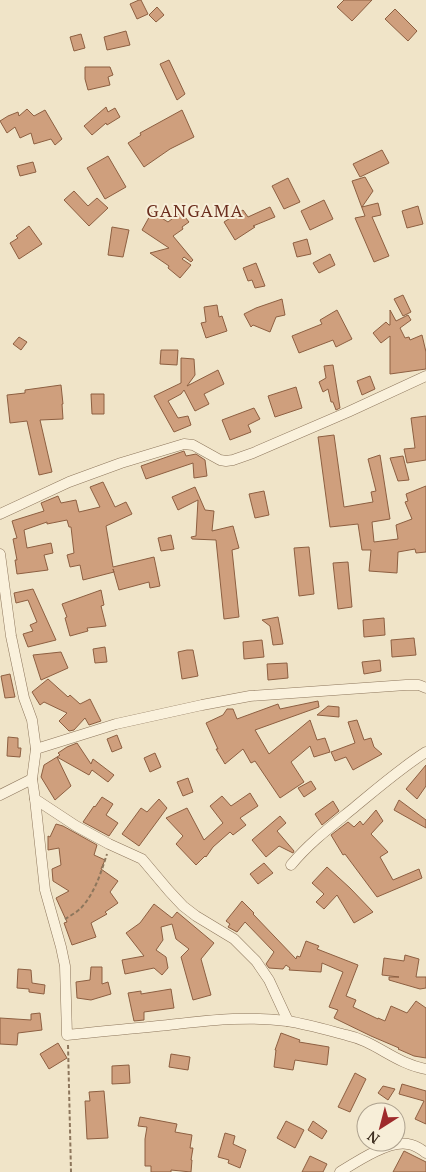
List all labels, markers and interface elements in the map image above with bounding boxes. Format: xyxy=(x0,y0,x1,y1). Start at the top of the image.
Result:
district label: GANGAMA xyxy=(146,198,244,222)
north arrow xyxy=(356,1102,406,1152)
text: N xyxy=(363,1127,383,1149)

